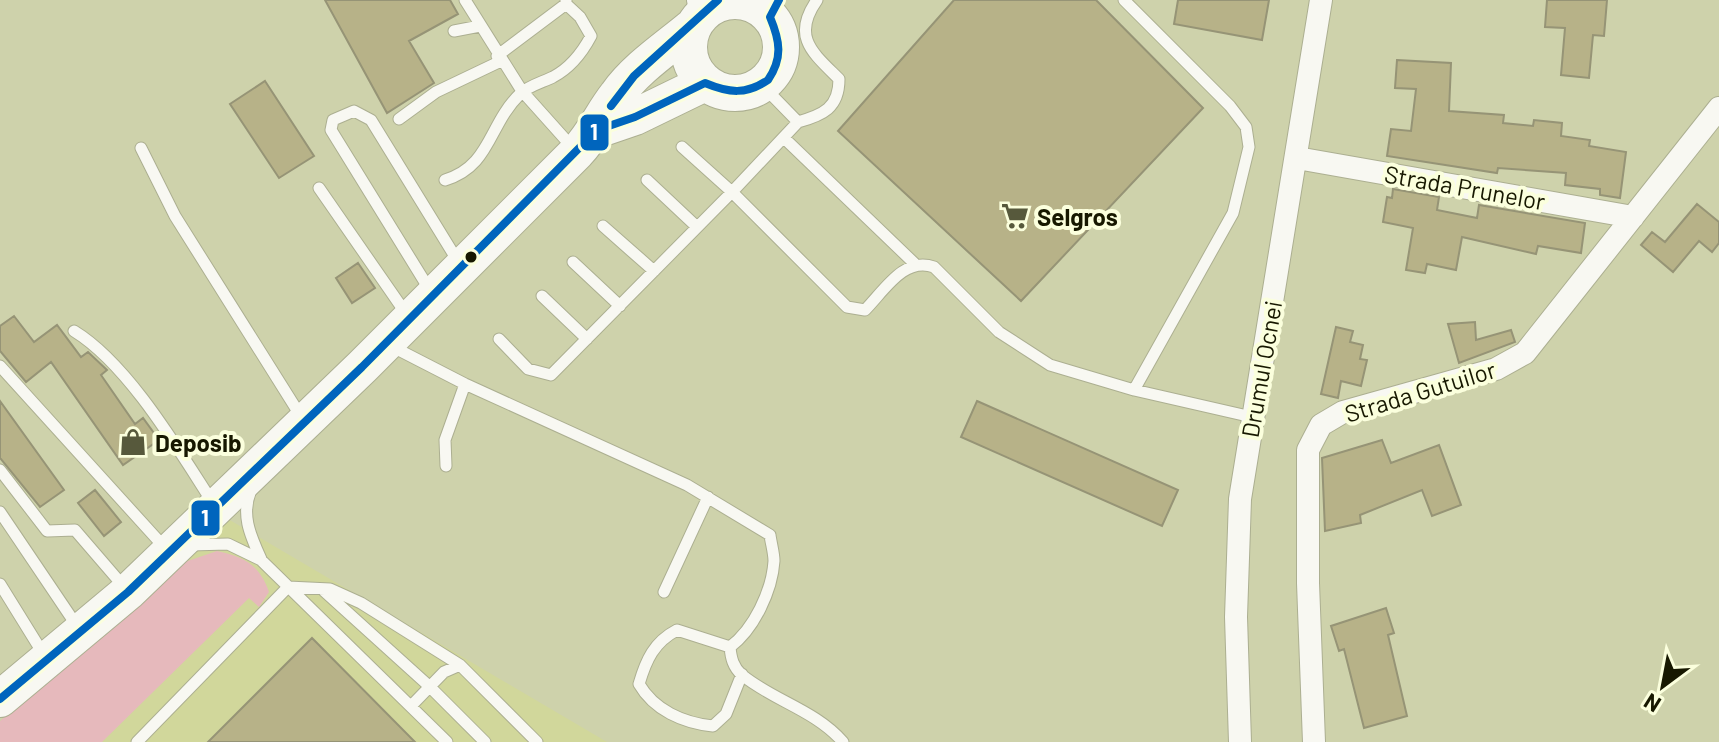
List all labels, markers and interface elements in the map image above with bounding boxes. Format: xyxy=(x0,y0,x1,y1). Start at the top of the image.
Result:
line badge: 1 xyxy=(579,113,610,152)
text: 1 xyxy=(590,118,598,144)
street label: Strada Prunelor xyxy=(1382,159,1548,215)
supermarket icon: Selgros xyxy=(1000,201,1030,231)
place label: Selgros xyxy=(1037,202,1118,231)
unlabelled marker xyxy=(463,249,479,265)
street label: Drumul Ocnei xyxy=(1235,298,1287,440)
street label: Strada Gutuilor xyxy=(1341,354,1499,428)
shop icon: Deposib xyxy=(118,427,148,457)
place label: Deposib xyxy=(155,428,242,457)
line badge: 1 xyxy=(190,499,221,537)
text: 1 xyxy=(201,504,209,530)
north arrow xyxy=(1623,646,1703,726)
text: N xyxy=(1639,689,1665,719)

